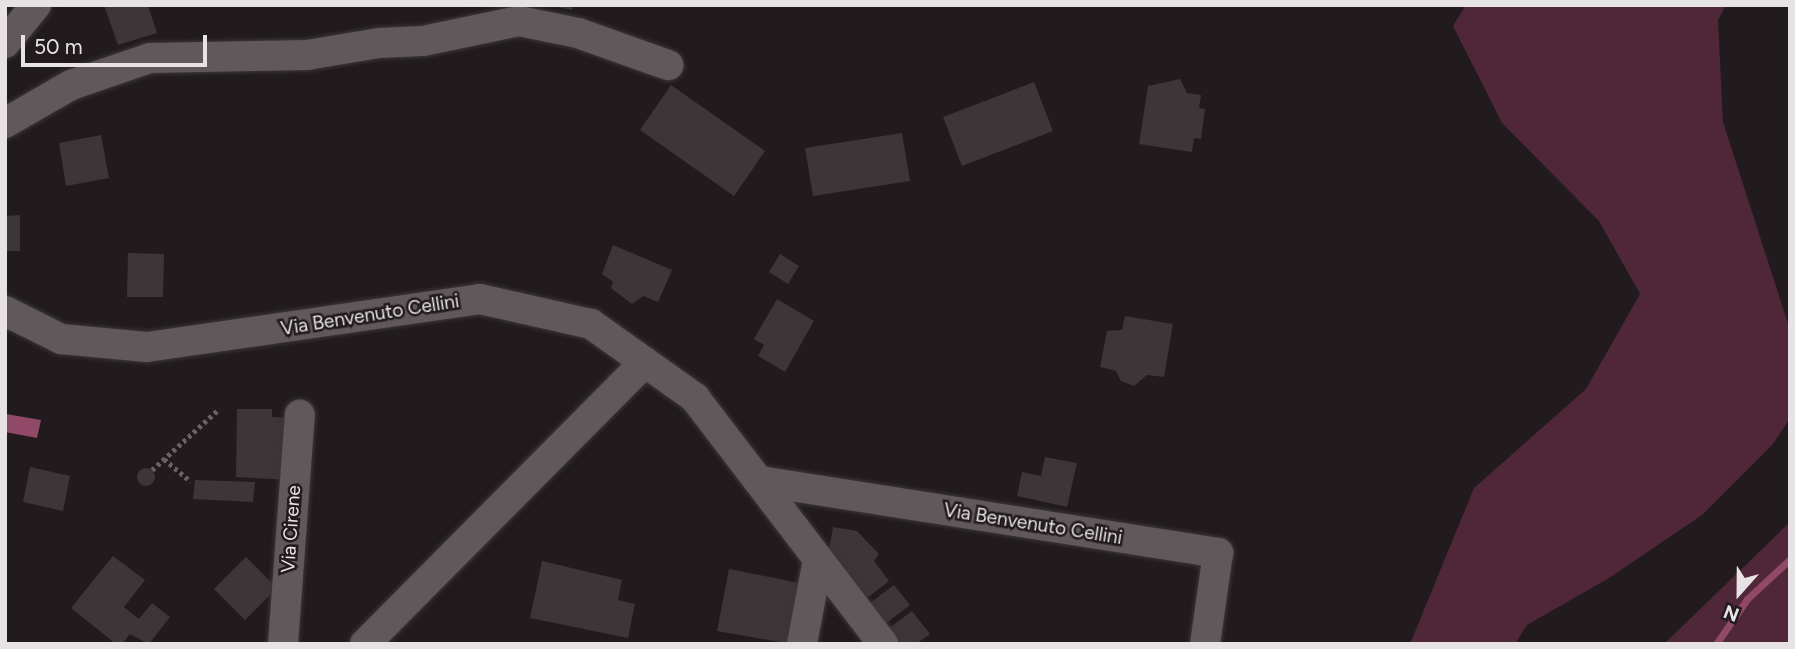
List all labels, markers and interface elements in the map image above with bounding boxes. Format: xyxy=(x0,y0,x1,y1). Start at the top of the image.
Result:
scale bar xyxy=(24,21,210,65)
text: 50 m xyxy=(34,34,83,59)
street label: Via Benvenuto Cellini xyxy=(279,290,461,340)
street label: Via Cirene xyxy=(277,484,305,574)
street label: Via Benvenuto Cellini xyxy=(942,499,1124,549)
north arrow xyxy=(1704,558,1774,628)
text: N xyxy=(1720,600,1742,626)

